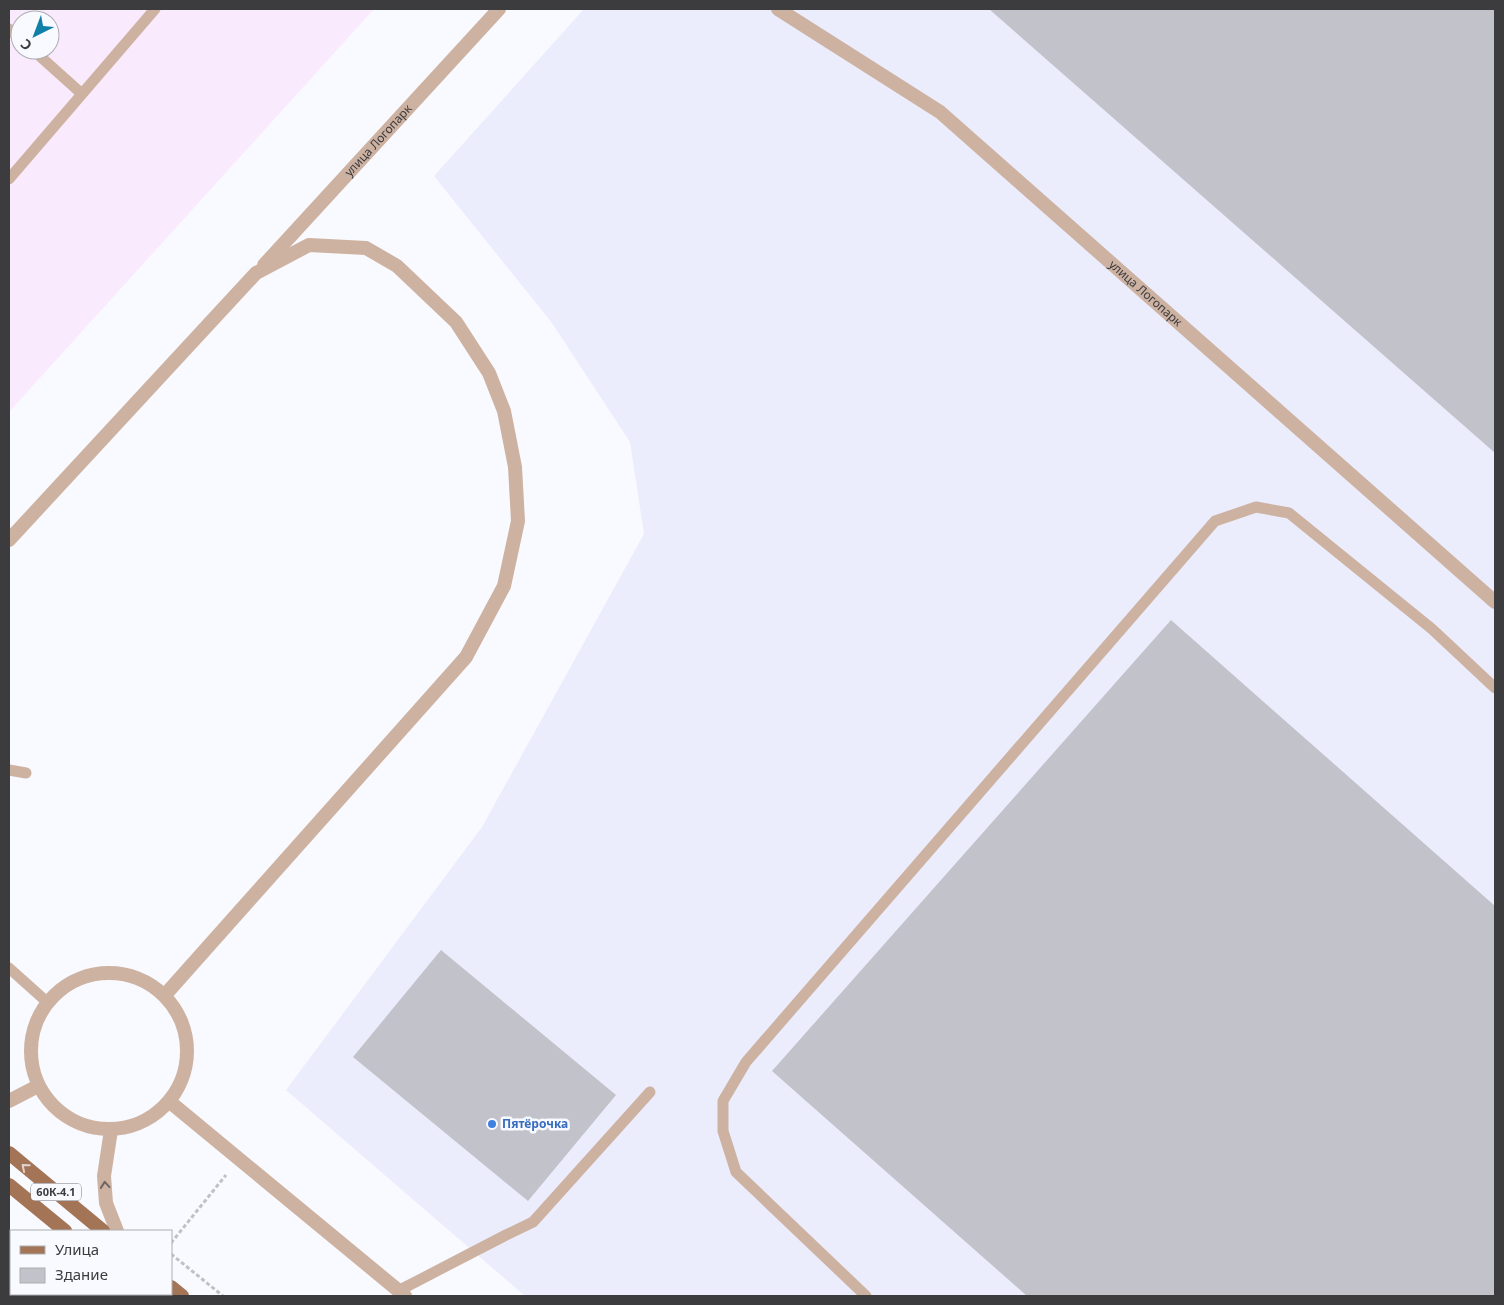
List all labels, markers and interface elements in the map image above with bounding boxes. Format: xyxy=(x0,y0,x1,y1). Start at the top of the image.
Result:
north arrow xyxy=(10,10,60,60)
text: С xyxy=(16,35,36,55)
street label: улица Логопарк xyxy=(340,100,416,180)
street label: улица Логопарк xyxy=(1105,256,1187,330)
place label: Пятёрочка xyxy=(502,1115,568,1132)
marker: Пятёрочка xyxy=(486,1118,498,1130)
one-way arrow xyxy=(22,1163,31,1172)
one-way arrow xyxy=(99,1180,110,1188)
road number: 60К-4.1 xyxy=(31,1184,81,1200)
legend xyxy=(10,1230,172,1295)
text: Улица xyxy=(55,1239,99,1259)
text: Здание xyxy=(55,1264,108,1284)

